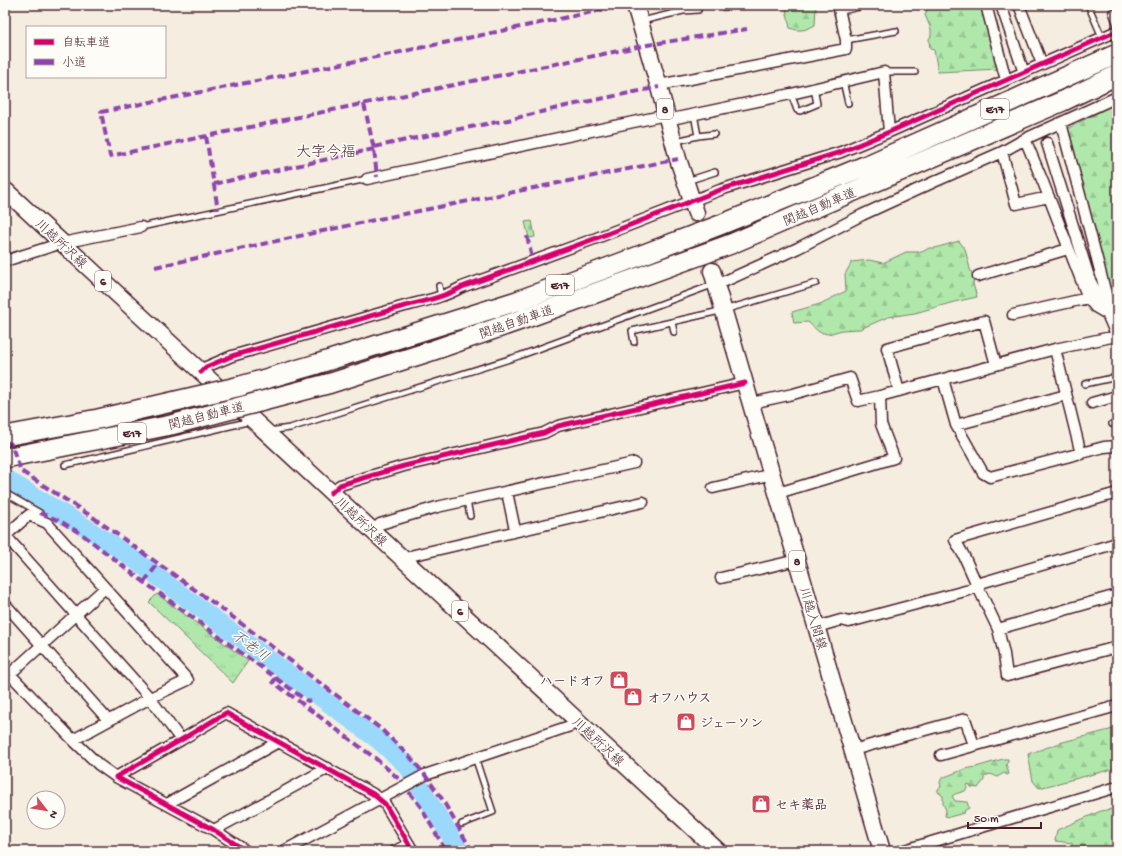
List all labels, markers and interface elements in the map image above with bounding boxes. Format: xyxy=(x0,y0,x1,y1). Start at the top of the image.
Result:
legend xyxy=(26,26,166,78)
text: 自転車道 xyxy=(62,36,110,51)
text: 小道 xyxy=(62,56,86,71)
road number: 8 xyxy=(657,99,673,119)
road number: E17 xyxy=(981,99,1009,119)
district label: 大字今福 xyxy=(296,143,356,162)
street label: 関越自動車道 xyxy=(781,185,859,230)
street label: 川越所沢線 xyxy=(31,217,90,273)
road number: 6 xyxy=(95,271,111,291)
road number: E17 xyxy=(546,275,574,295)
street label: 関越自動車道 xyxy=(477,303,556,343)
street label: 関越自動車道 xyxy=(167,400,246,434)
road number: E17 xyxy=(118,423,146,443)
street label: 川越所沢線 xyxy=(331,495,390,551)
road number: 8 xyxy=(789,551,805,571)
street label: 川越入間線 xyxy=(795,585,830,653)
road number: 6 xyxy=(452,601,468,621)
water label: 不老川 xyxy=(228,627,272,666)
shop icon: ハードオフ xyxy=(608,669,630,691)
place label: ハードオフ xyxy=(540,675,605,690)
shop icon: オフハウス xyxy=(622,686,644,708)
place label: オフハウス xyxy=(647,692,711,707)
shop icon: ジェーソン xyxy=(675,711,697,733)
street label: 川越所沢線 xyxy=(568,715,627,771)
place label: ジェーソン xyxy=(700,717,763,732)
north arrow xyxy=(26,790,66,830)
shop icon: セキ薬品 xyxy=(750,793,772,815)
place label: セキ薬品 xyxy=(775,798,827,814)
scale bar xyxy=(968,804,1041,830)
text: N xyxy=(46,808,60,820)
text: 50 m xyxy=(974,813,999,827)

